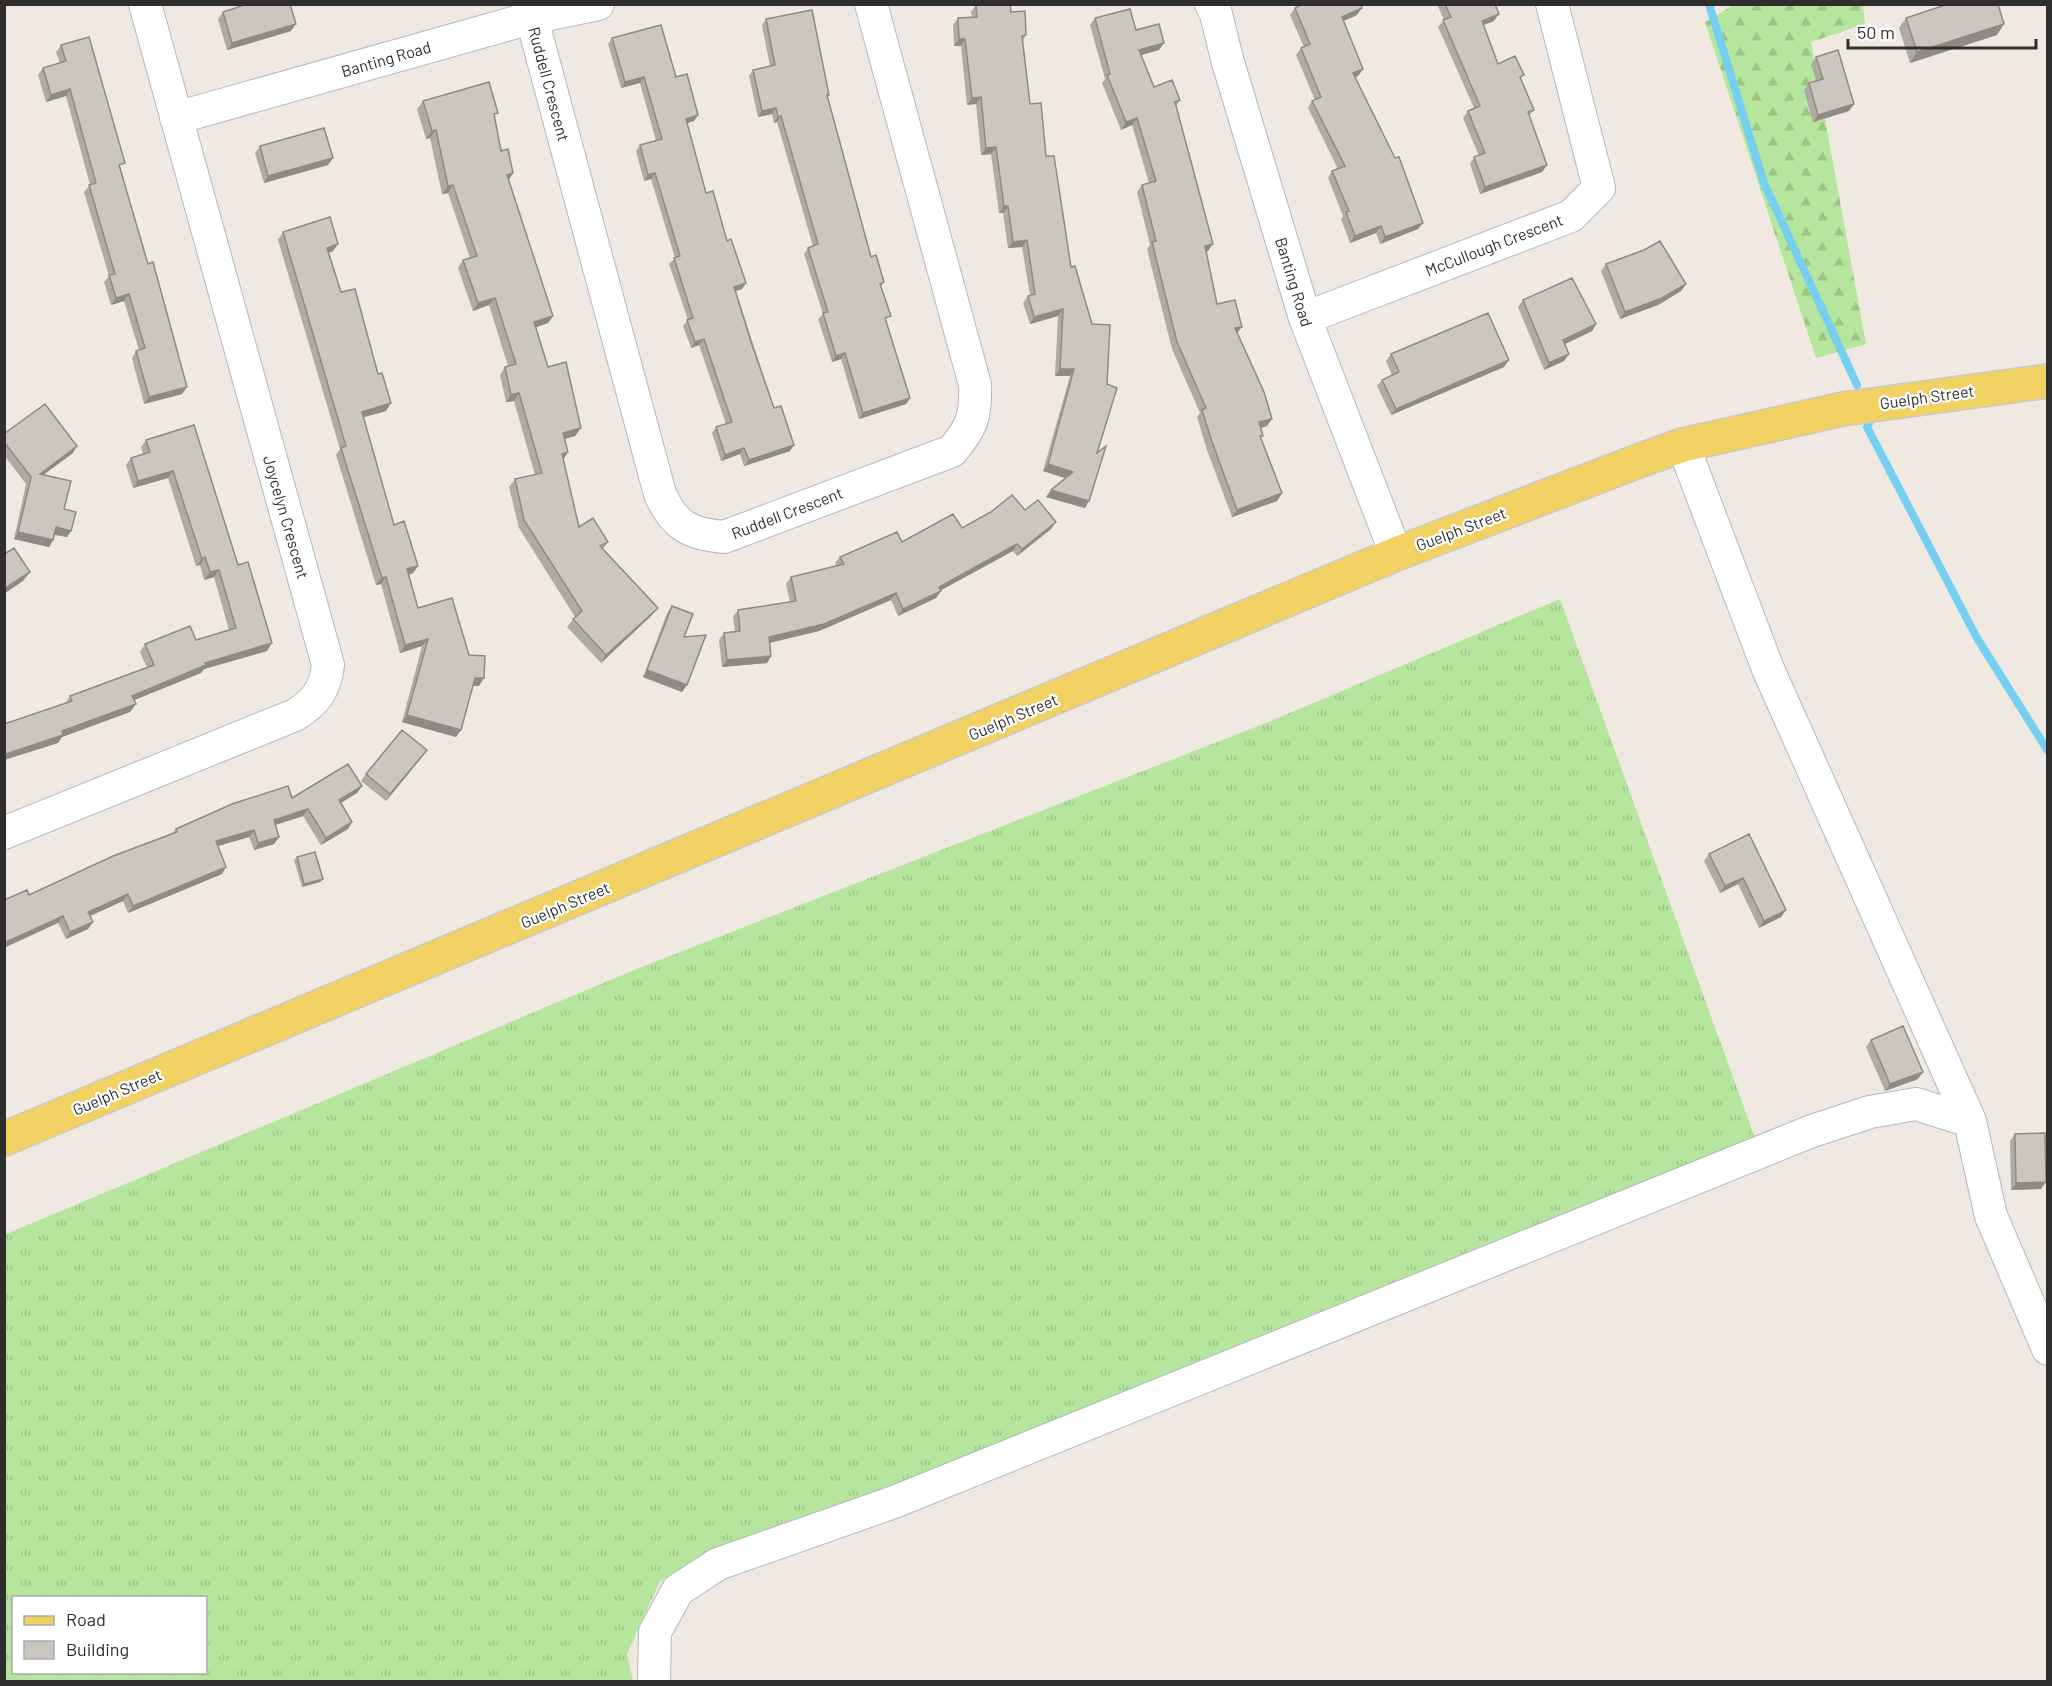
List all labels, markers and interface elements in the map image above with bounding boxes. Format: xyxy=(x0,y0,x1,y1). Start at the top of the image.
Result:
scale bar xyxy=(1848,12,2036,50)
text: 50 m xyxy=(1857,21,1895,43)
street label: Ruddell Crescent xyxy=(525,25,574,143)
street label: Banting Road xyxy=(339,37,433,80)
street label: McCullough Crescent xyxy=(1422,210,1565,280)
street label: Banting Road xyxy=(1272,235,1317,329)
street label: Guelph Street xyxy=(1879,380,1975,413)
street label: Joycelyn Crescent xyxy=(260,453,313,581)
street label: Ruddell Crescent xyxy=(728,483,845,542)
street label: Guelph Street xyxy=(1413,503,1509,554)
street label: Guelph Street xyxy=(965,689,1060,744)
street label: Guelph Street xyxy=(517,877,612,932)
street label: Guelph Street xyxy=(69,1064,164,1119)
legend xyxy=(12,1596,207,1674)
text: Road xyxy=(66,1608,106,1630)
text: Building xyxy=(66,1638,129,1660)

